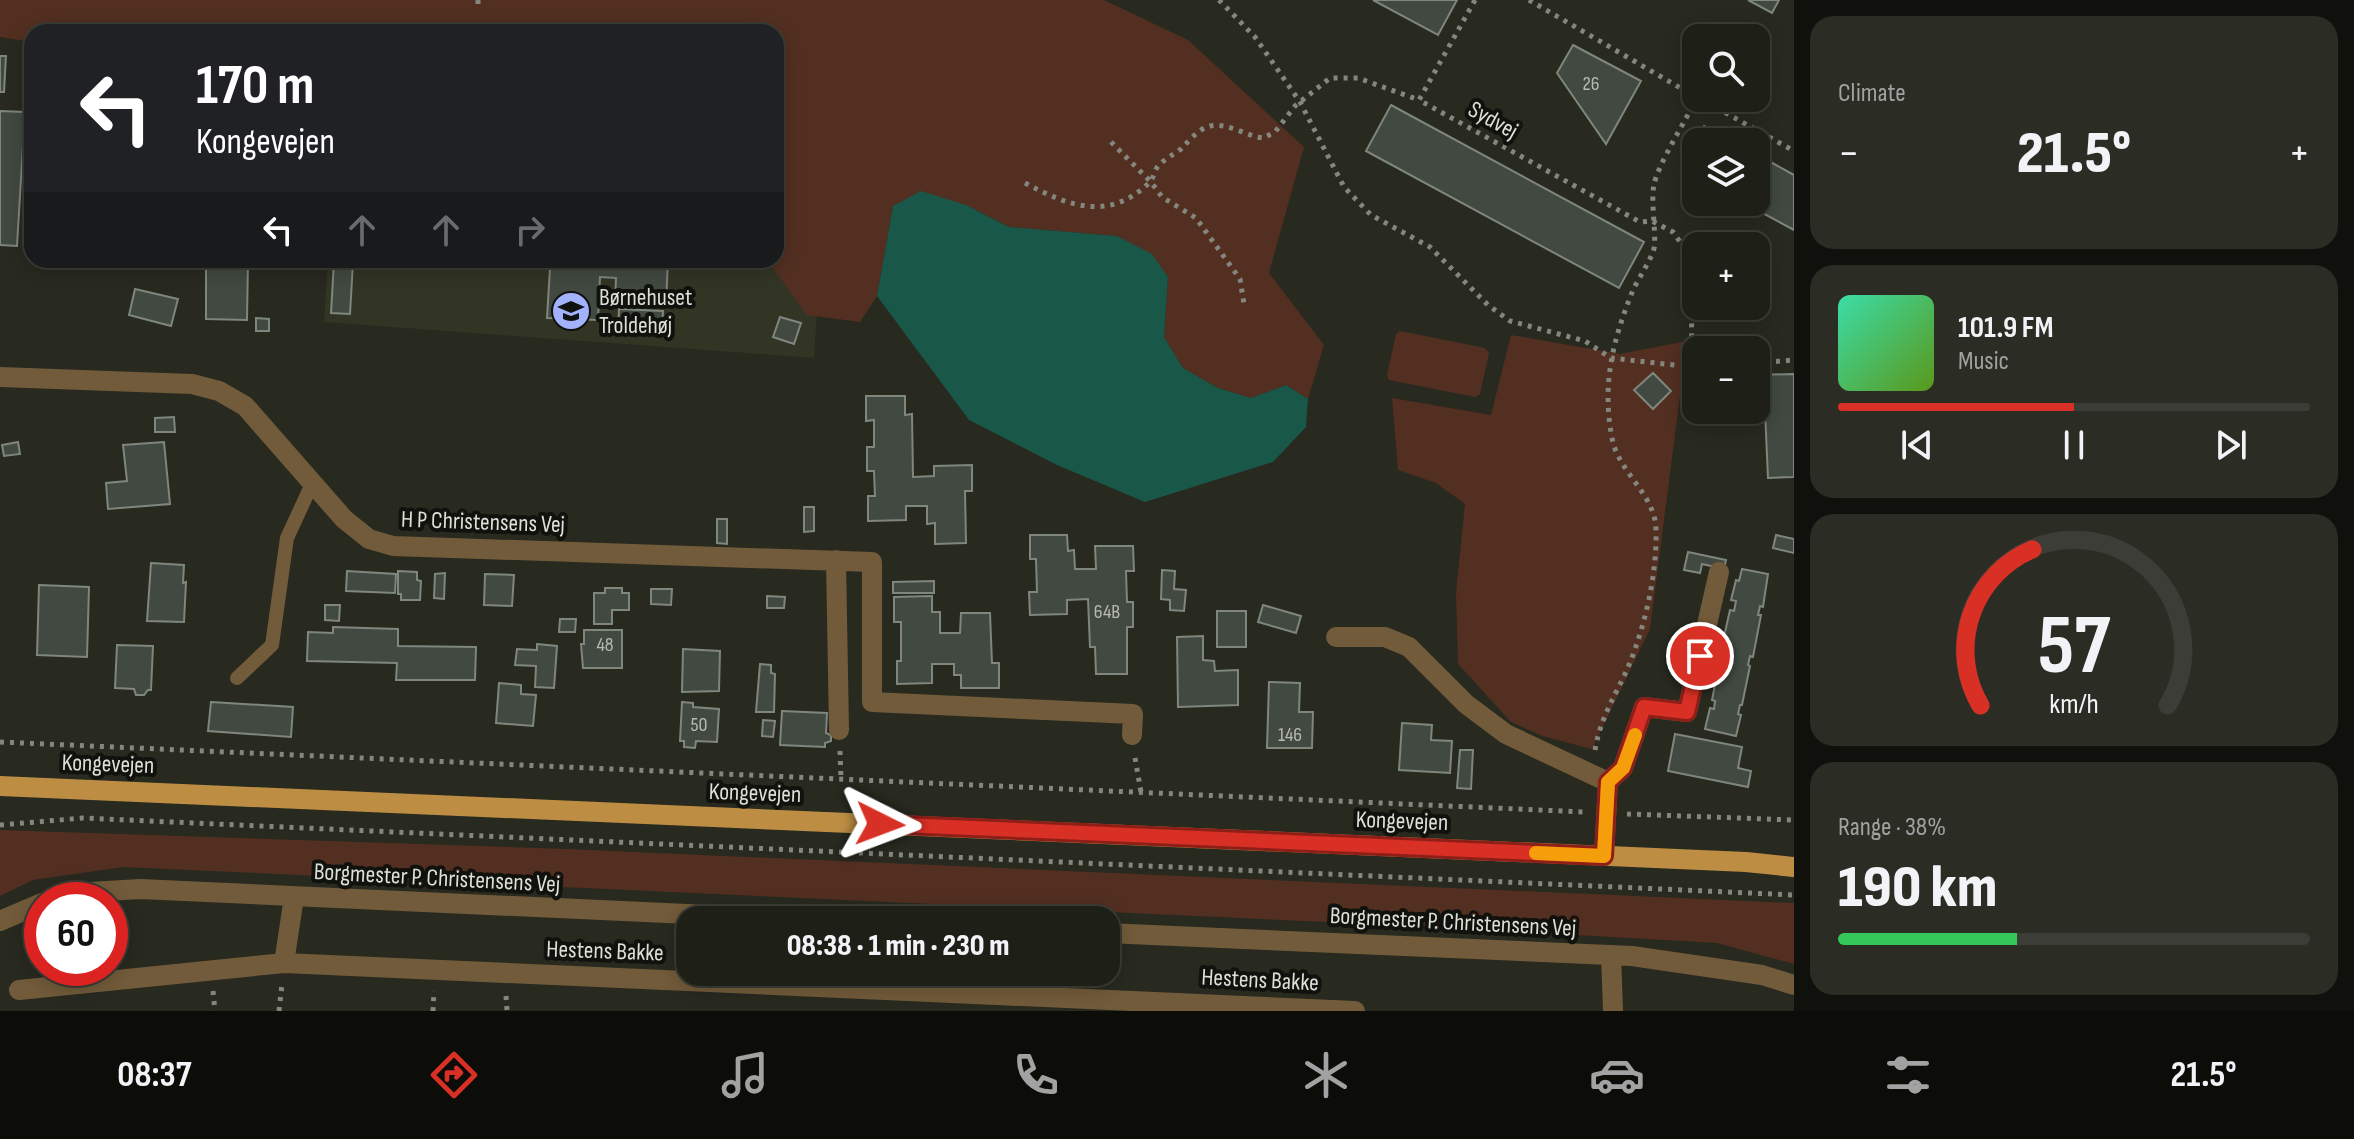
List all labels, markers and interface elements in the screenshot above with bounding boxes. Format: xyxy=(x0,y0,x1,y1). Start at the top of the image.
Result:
map controls xyxy=(1682,24,1770,424)
button: search xyxy=(1682,24,1770,112)
text: 170 m xyxy=(196,53,314,120)
icon: left xyxy=(64,56,168,160)
house number: 26 xyxy=(1583,72,1600,96)
text: Climate xyxy=(1838,78,1906,109)
street label: Sydvej xyxy=(1463,95,1523,145)
text: 21.5° xyxy=(2017,118,2131,190)
text: Kongevejen xyxy=(196,121,335,164)
text: − xyxy=(1838,127,1860,180)
text: + xyxy=(2288,127,2310,180)
button: layers xyxy=(1682,128,1770,216)
icon: left xyxy=(256,208,300,252)
icon: ahead xyxy=(340,208,384,252)
icon: ahead xyxy=(424,208,468,252)
icon: right xyxy=(508,208,552,252)
button: + xyxy=(1682,232,1770,320)
place label: Børnehuset Troldehøj xyxy=(599,283,692,340)
school or university icon: Børnehuset Troldehøj xyxy=(550,290,592,332)
text: 101.9 FM xyxy=(1958,310,2053,346)
button: − xyxy=(1682,336,1770,424)
text: Music xyxy=(1958,346,2009,377)
icon: previous xyxy=(1895,423,1939,467)
icon: pause xyxy=(2052,423,2096,467)
icon: next xyxy=(2209,423,2253,467)
street label: H P Christensens Vej xyxy=(401,505,565,539)
text: 57 xyxy=(2038,596,2111,696)
house number: 64B xyxy=(1094,600,1120,624)
pin xyxy=(1666,622,1734,690)
house number: 48 xyxy=(596,633,614,657)
icon: arrive xyxy=(1678,634,1722,678)
text: km/h xyxy=(2049,687,2099,722)
house number: 50 xyxy=(691,713,707,737)
house number: 146 xyxy=(1278,723,1302,747)
street label: Kongevejen xyxy=(61,748,155,780)
street label: Kongevejen xyxy=(708,777,802,809)
position arrow xyxy=(838,782,922,866)
street label: Kongevejen xyxy=(1355,805,1449,837)
text: Range · 38% xyxy=(1838,812,1946,843)
text: 190 km xyxy=(1838,852,1997,924)
street label: Borgmester P. Christensens Vej xyxy=(313,857,561,899)
speed limit sign: 60 xyxy=(24,882,128,986)
street label: Borgmester P. Christensens Vej xyxy=(1329,901,1577,943)
text: 08:38 · 1 min · 230 m xyxy=(787,928,1009,964)
street label: Hestens Bakke xyxy=(546,934,664,968)
street label: Hestens Bakke xyxy=(1201,962,1319,998)
icon: directions xyxy=(426,1047,482,1103)
icon: music xyxy=(717,1047,773,1103)
icon: phone xyxy=(1008,1047,1064,1103)
icon: climate xyxy=(1298,1047,1354,1103)
icon: car xyxy=(1589,1047,1645,1103)
icon: filters xyxy=(1880,1047,1936,1103)
text: 08:37 xyxy=(117,1054,191,1097)
text: 21.5° xyxy=(2170,1054,2237,1097)

